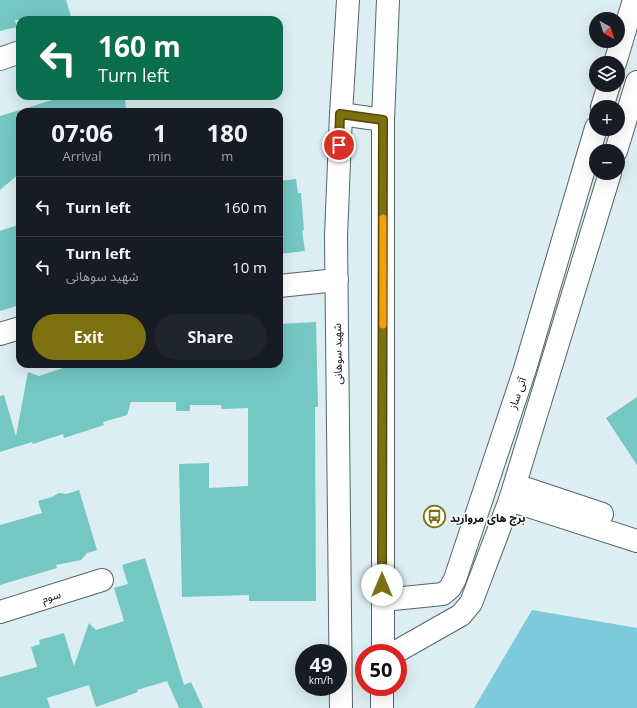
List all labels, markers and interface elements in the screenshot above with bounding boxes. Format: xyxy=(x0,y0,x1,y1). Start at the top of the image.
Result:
north arrow xyxy=(589,12,625,48)
map controls xyxy=(589,12,625,180)
text: 160 m xyxy=(98,27,181,65)
icon: left xyxy=(32,32,84,84)
button: layers xyxy=(589,56,625,92)
text: Turn left xyxy=(98,63,169,87)
button: + xyxy=(589,100,625,136)
text: 07:06 xyxy=(51,116,113,149)
text: 1 xyxy=(153,116,167,149)
text: 180 xyxy=(207,116,248,149)
pin xyxy=(322,128,356,162)
icon: arrive xyxy=(328,134,350,156)
button: − xyxy=(589,144,625,180)
text: Arrival xyxy=(62,147,102,165)
text: min xyxy=(148,147,171,165)
text: m xyxy=(221,147,233,165)
icon: left xyxy=(32,196,54,218)
text: Turn left xyxy=(66,197,131,217)
text: 160 m xyxy=(223,197,267,217)
text: Turn left xyxy=(66,243,131,263)
icon: left xyxy=(32,256,54,278)
text: 10 m xyxy=(232,257,267,277)
text: شهید سوهانی xyxy=(66,267,139,285)
button: Exit xyxy=(32,314,146,360)
button: Share xyxy=(154,314,267,360)
street label: شهید سوهانی xyxy=(329,323,345,385)
street label: آتی ساز xyxy=(504,374,530,412)
bus stop icon: برج های مروارید xyxy=(421,504,447,530)
place label: برج های مروارید xyxy=(450,510,526,526)
position arrow xyxy=(361,564,403,606)
street label: سوم xyxy=(40,586,63,607)
speed limit sign: 50 xyxy=(355,644,407,696)
text: 49 xyxy=(310,651,332,678)
text: km/h xyxy=(309,673,333,687)

